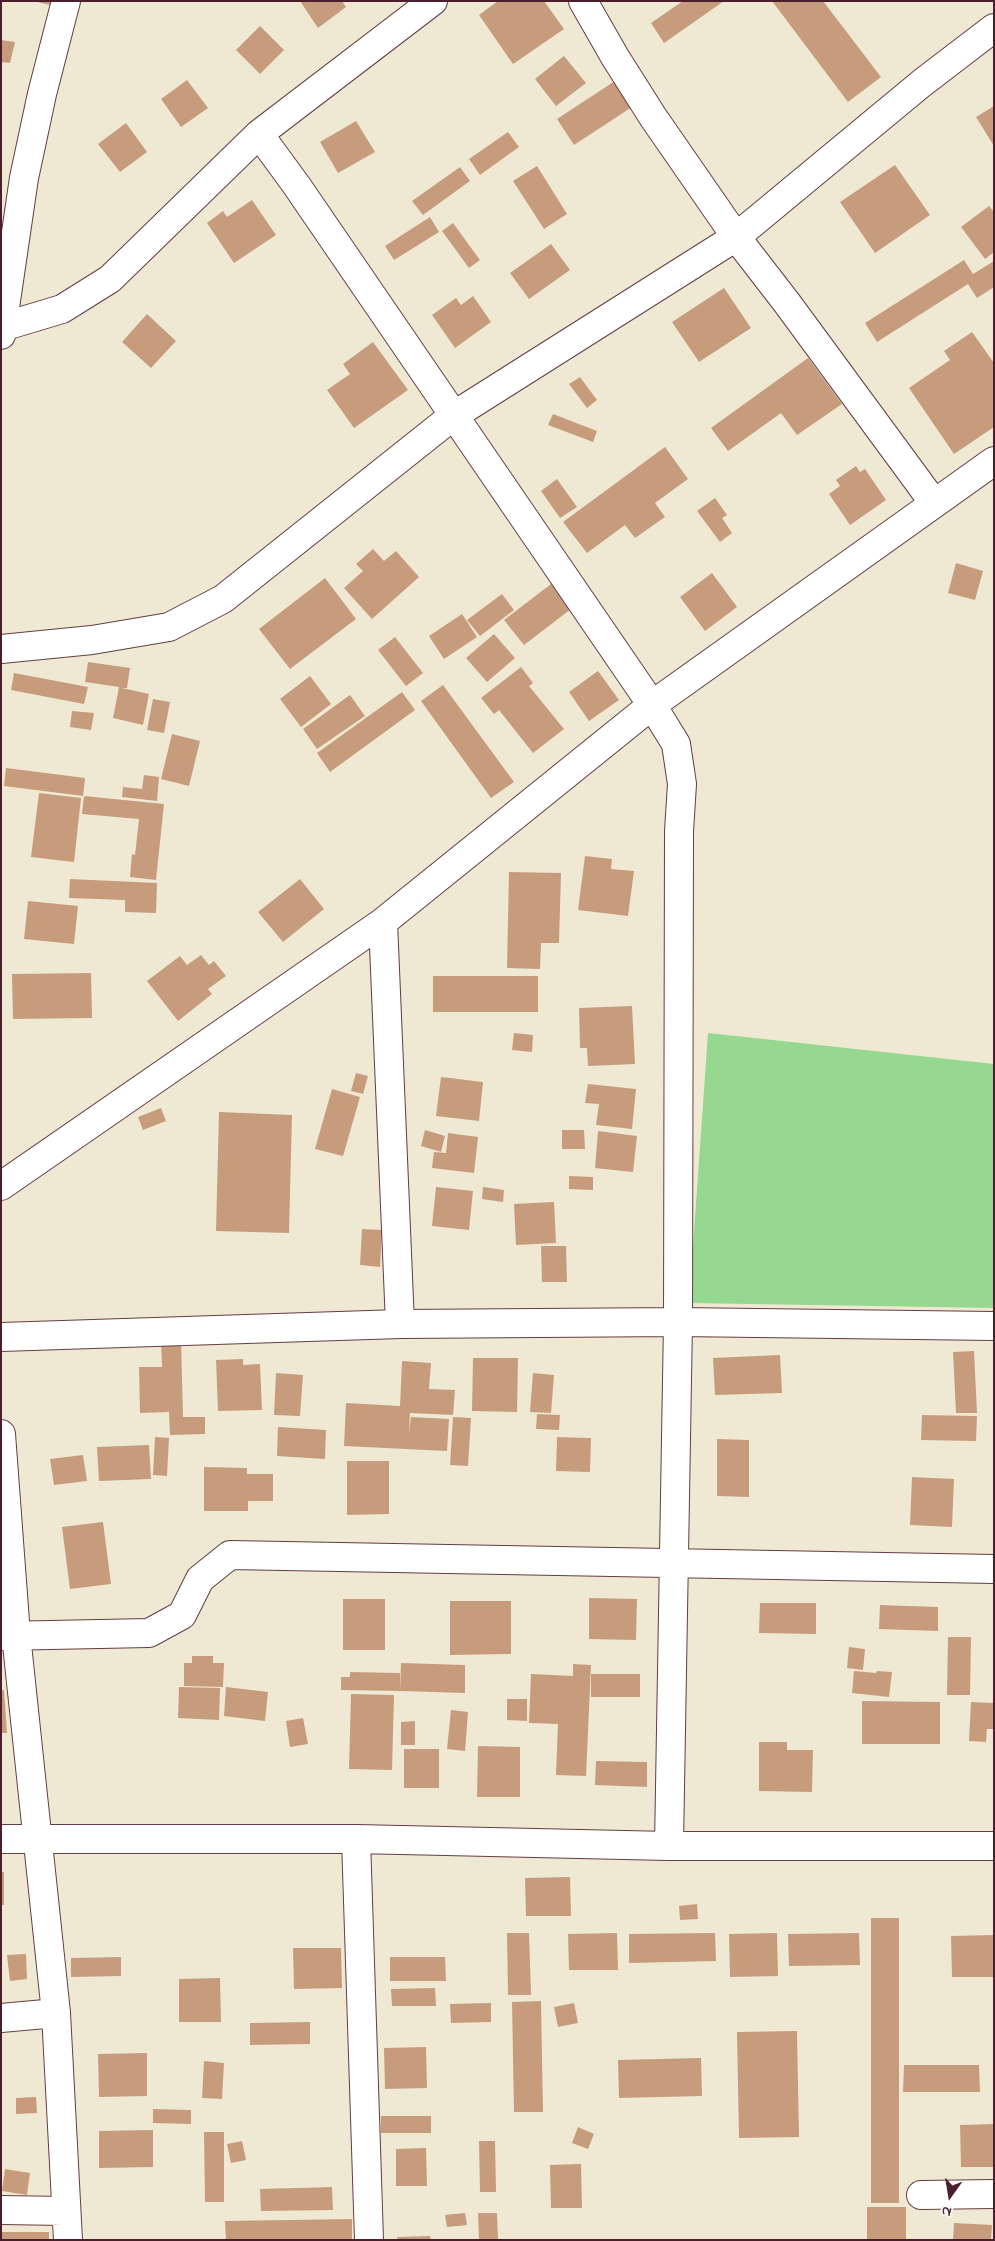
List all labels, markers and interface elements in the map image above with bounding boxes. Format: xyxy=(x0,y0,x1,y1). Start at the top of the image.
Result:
north arrow xyxy=(925,2171,975,2221)
text: N xyxy=(940,2200,953,2222)

